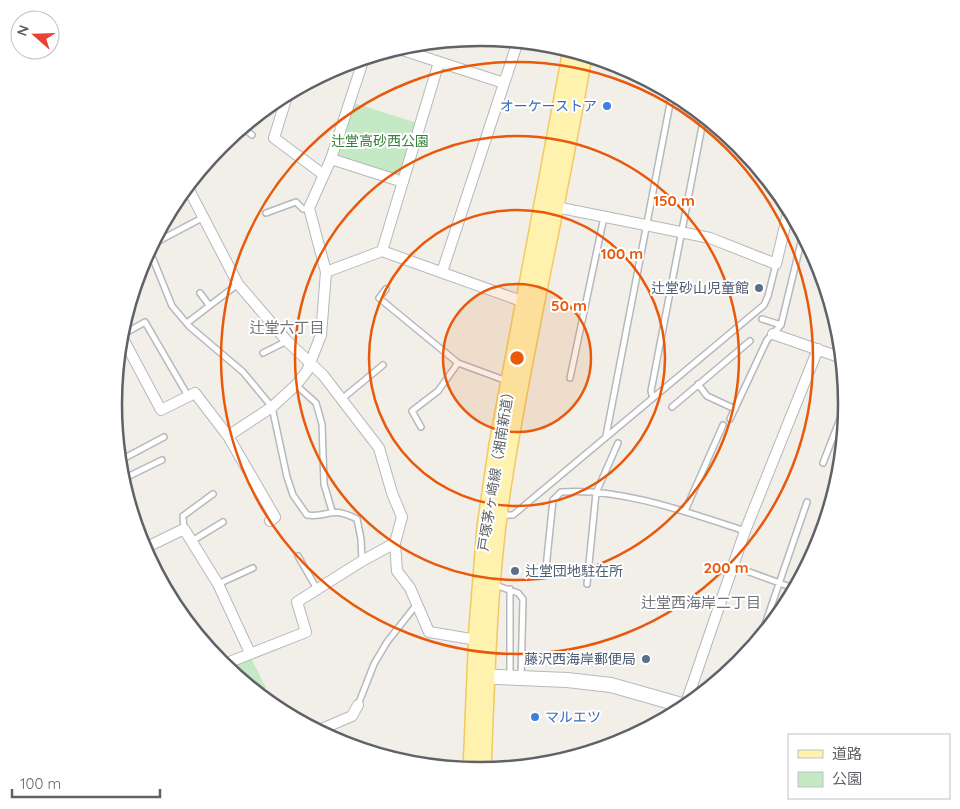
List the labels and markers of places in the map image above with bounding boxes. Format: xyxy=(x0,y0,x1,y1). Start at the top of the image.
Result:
place label: オーケーストア xyxy=(500,97,597,115)
marker: オーケーストア xyxy=(601,100,613,112)
place label: 辻堂砂山児童館 xyxy=(651,279,749,297)
marker: 辻堂砂山児童館 xyxy=(753,282,765,294)
centre of rings xyxy=(508,349,526,367)
place label: 辻堂団地駐在所 xyxy=(525,562,623,580)
marker: 辻堂団地駐在所 xyxy=(509,565,521,577)
place label: 藤沢西海岸郵便局 xyxy=(524,650,636,668)
marker: 藤沢西海岸郵便局 xyxy=(640,653,652,665)
place label: マルエツ xyxy=(545,708,601,726)
marker: マルエツ xyxy=(529,711,541,723)

